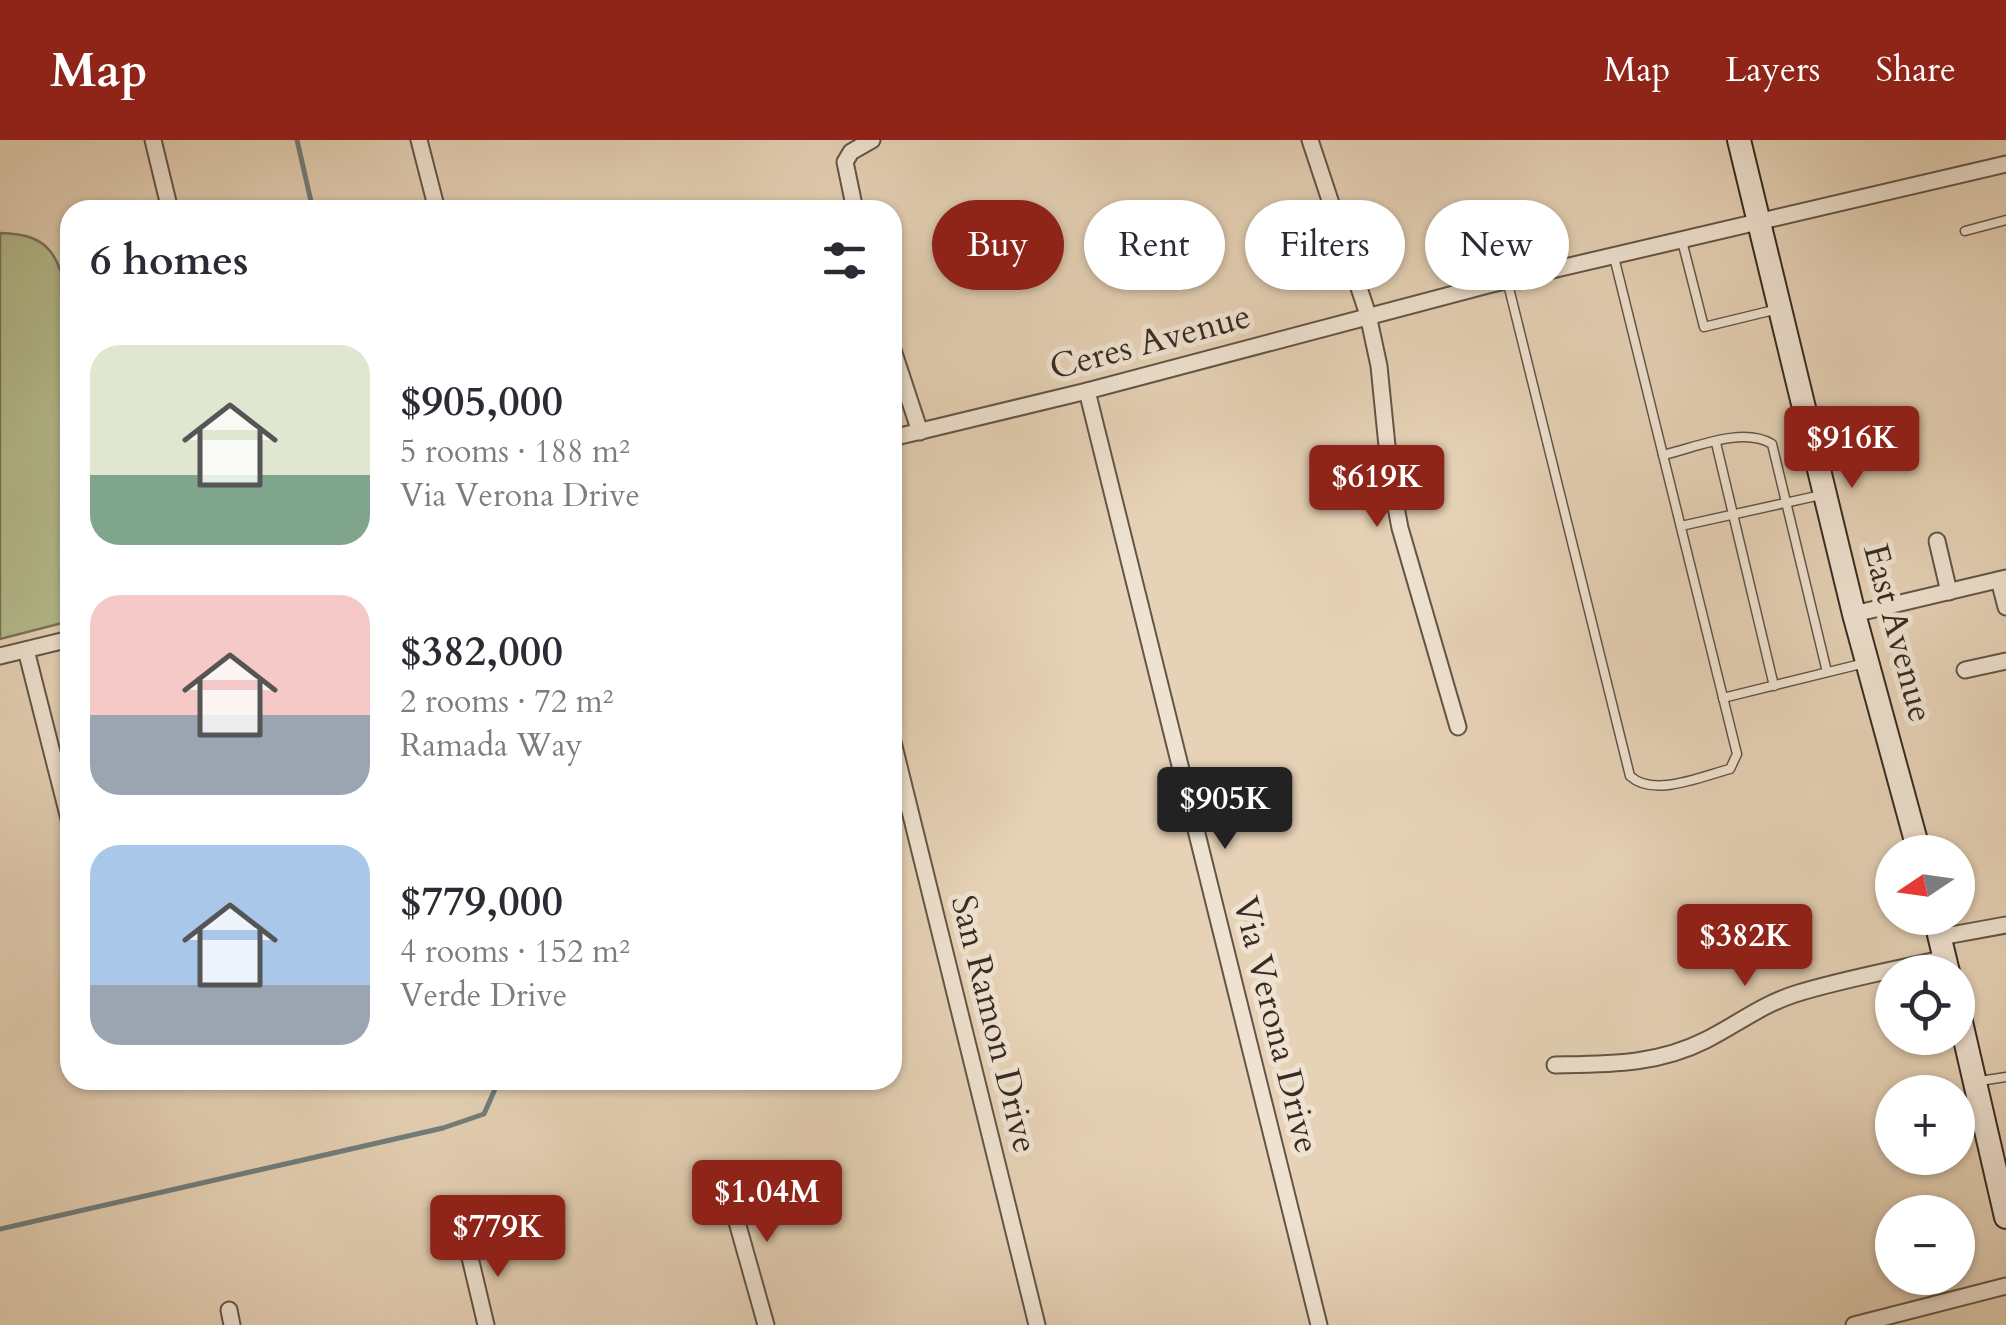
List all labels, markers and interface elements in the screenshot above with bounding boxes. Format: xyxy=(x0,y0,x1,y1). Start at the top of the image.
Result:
text: Map xyxy=(50,38,148,103)
text: Map xyxy=(1604,46,1670,94)
text: Layers xyxy=(1725,46,1820,94)
text: Share xyxy=(1875,46,1956,94)
chip: Buy xyxy=(932,200,1064,290)
chip: Rent xyxy=(1084,200,1225,290)
chip: Filters xyxy=(1245,200,1405,290)
chip: New xyxy=(1425,200,1569,290)
text: 6 homes xyxy=(90,232,248,289)
icon: filters xyxy=(817,233,872,288)
street label: Ceres Avenue xyxy=(1044,292,1256,392)
text: $905,000 xyxy=(400,373,563,430)
icon: home xyxy=(170,385,290,505)
pin: $916K xyxy=(1782,406,1922,491)
text: $916K xyxy=(1806,416,1898,460)
text: 5 rooms · 188 m² xyxy=(400,430,630,474)
pin: $619K xyxy=(1307,445,1447,530)
text: $619K xyxy=(1331,455,1423,499)
text: Via Verona Drive xyxy=(400,474,640,518)
street label: East Avenue xyxy=(1851,539,1945,727)
text: $382,000 xyxy=(400,623,563,680)
icon: home xyxy=(170,635,290,755)
text: 2 rooms · 72 m² xyxy=(400,680,613,724)
text: Ramada Way xyxy=(400,724,582,768)
pin: $905K xyxy=(1155,767,1295,852)
text: $905K xyxy=(1179,777,1271,821)
north arrow xyxy=(1875,835,1975,935)
map controls xyxy=(1875,835,1975,1295)
text: $779,000 xyxy=(400,873,563,930)
icon: home xyxy=(170,885,290,1005)
street label: San Ramon Drive xyxy=(939,890,1049,1158)
street label: Via Verona Drive xyxy=(1221,892,1331,1158)
pin: $382K xyxy=(1675,904,1815,989)
text: $382K xyxy=(1699,914,1791,958)
text: 4 rooms · 152 m² xyxy=(400,930,630,974)
button: locate xyxy=(1875,955,1975,1055)
text: Verde Drive xyxy=(400,974,567,1018)
button: + xyxy=(1875,1075,1975,1175)
pin: $1.04M xyxy=(686,1160,848,1245)
text: $1.04M xyxy=(714,1170,820,1214)
pin: $779K xyxy=(428,1195,568,1280)
button: − xyxy=(1875,1195,1975,1295)
text: $779K xyxy=(452,1205,544,1249)

